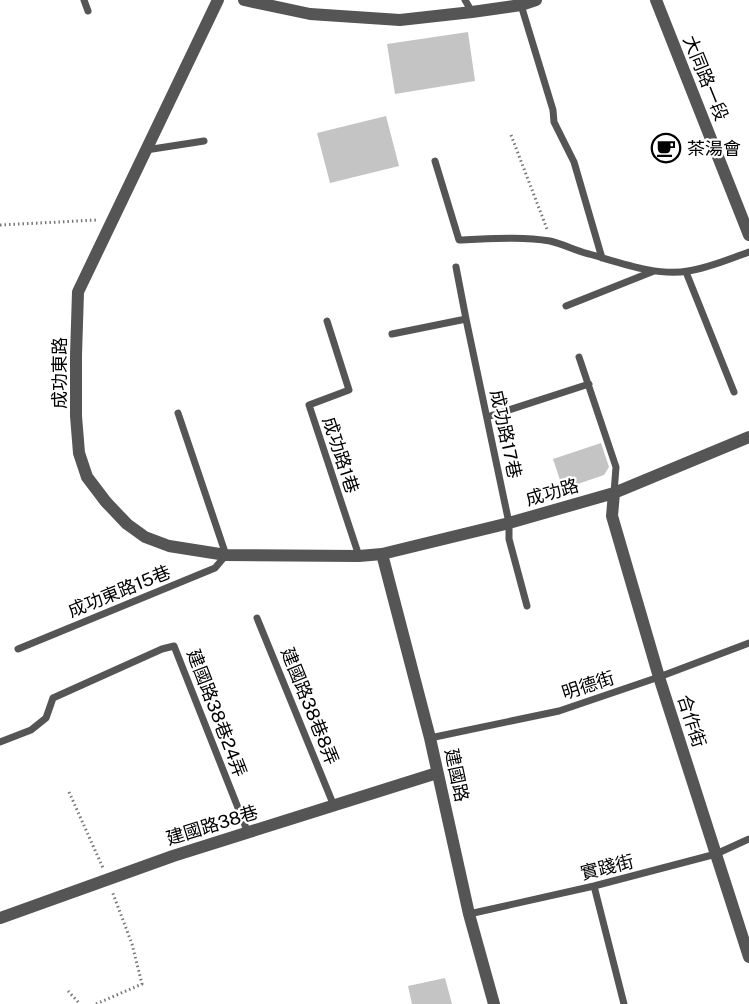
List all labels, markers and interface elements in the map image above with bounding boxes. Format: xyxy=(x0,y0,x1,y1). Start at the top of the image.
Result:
street label: 大同路一段 xyxy=(679,32,733,124)
cafe icon: 茶湯會 xyxy=(650,132,682,164)
place label: 茶湯會 xyxy=(687,138,741,159)
street label: 成功東路 xyxy=(49,337,70,409)
street label: 成功路17巷 xyxy=(486,388,526,480)
street label: 成功路1巷 xyxy=(319,414,363,496)
street label: 成功路 xyxy=(523,474,581,510)
street label: 成功東路15巷 xyxy=(65,561,173,621)
street label: 建國路38巷8弄 xyxy=(277,644,343,768)
street label: 建國路38巷24弄 xyxy=(183,646,251,780)
street label: 明德街 xyxy=(559,667,617,703)
street label: 合作街 xyxy=(674,692,710,750)
street label: 建國路 xyxy=(441,746,473,804)
street label: 建國路38巷 xyxy=(164,801,260,849)
street label: 實踐街 xyxy=(578,850,636,884)

